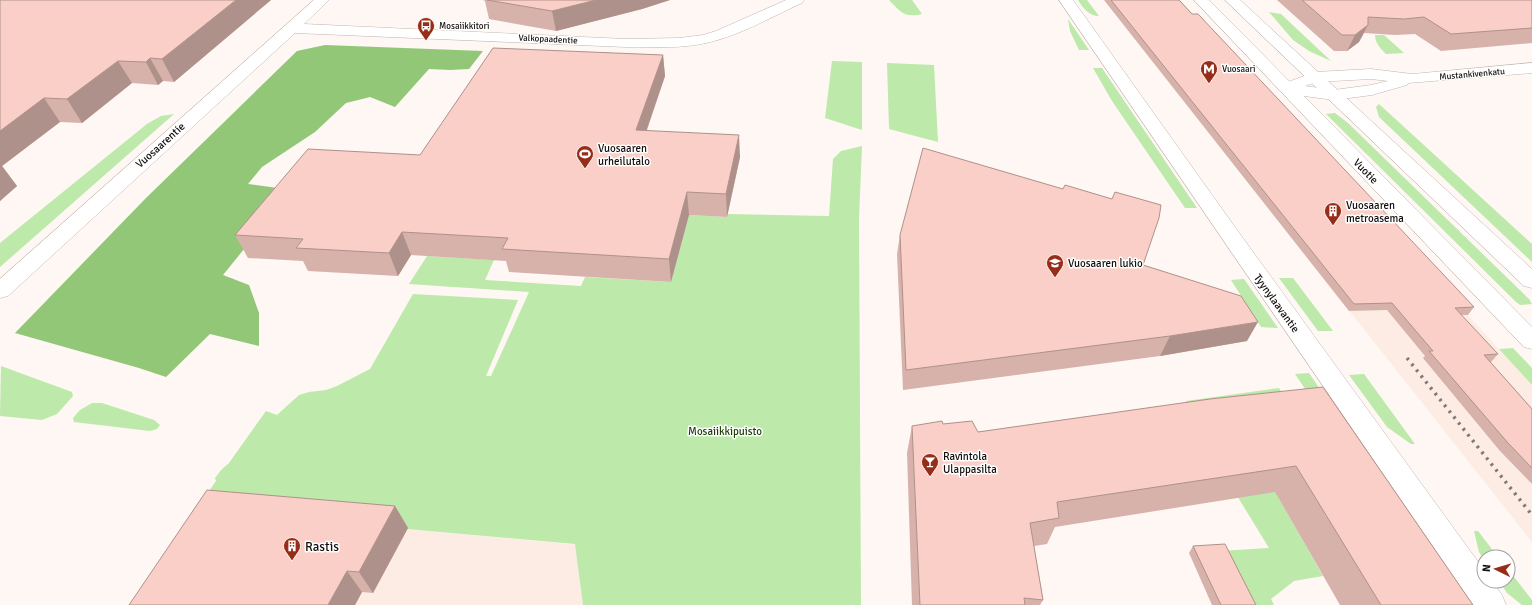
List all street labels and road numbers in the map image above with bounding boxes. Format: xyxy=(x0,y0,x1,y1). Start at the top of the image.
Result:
street label: Valkopaadentie xyxy=(518,32,578,47)
street label: Mustankivenkatu xyxy=(1439,66,1505,83)
street label: Vuosaarentie xyxy=(133,120,188,171)
street label: Vuotie xyxy=(1351,156,1381,187)
street label: Tyynylaavantie xyxy=(1251,271,1302,335)

